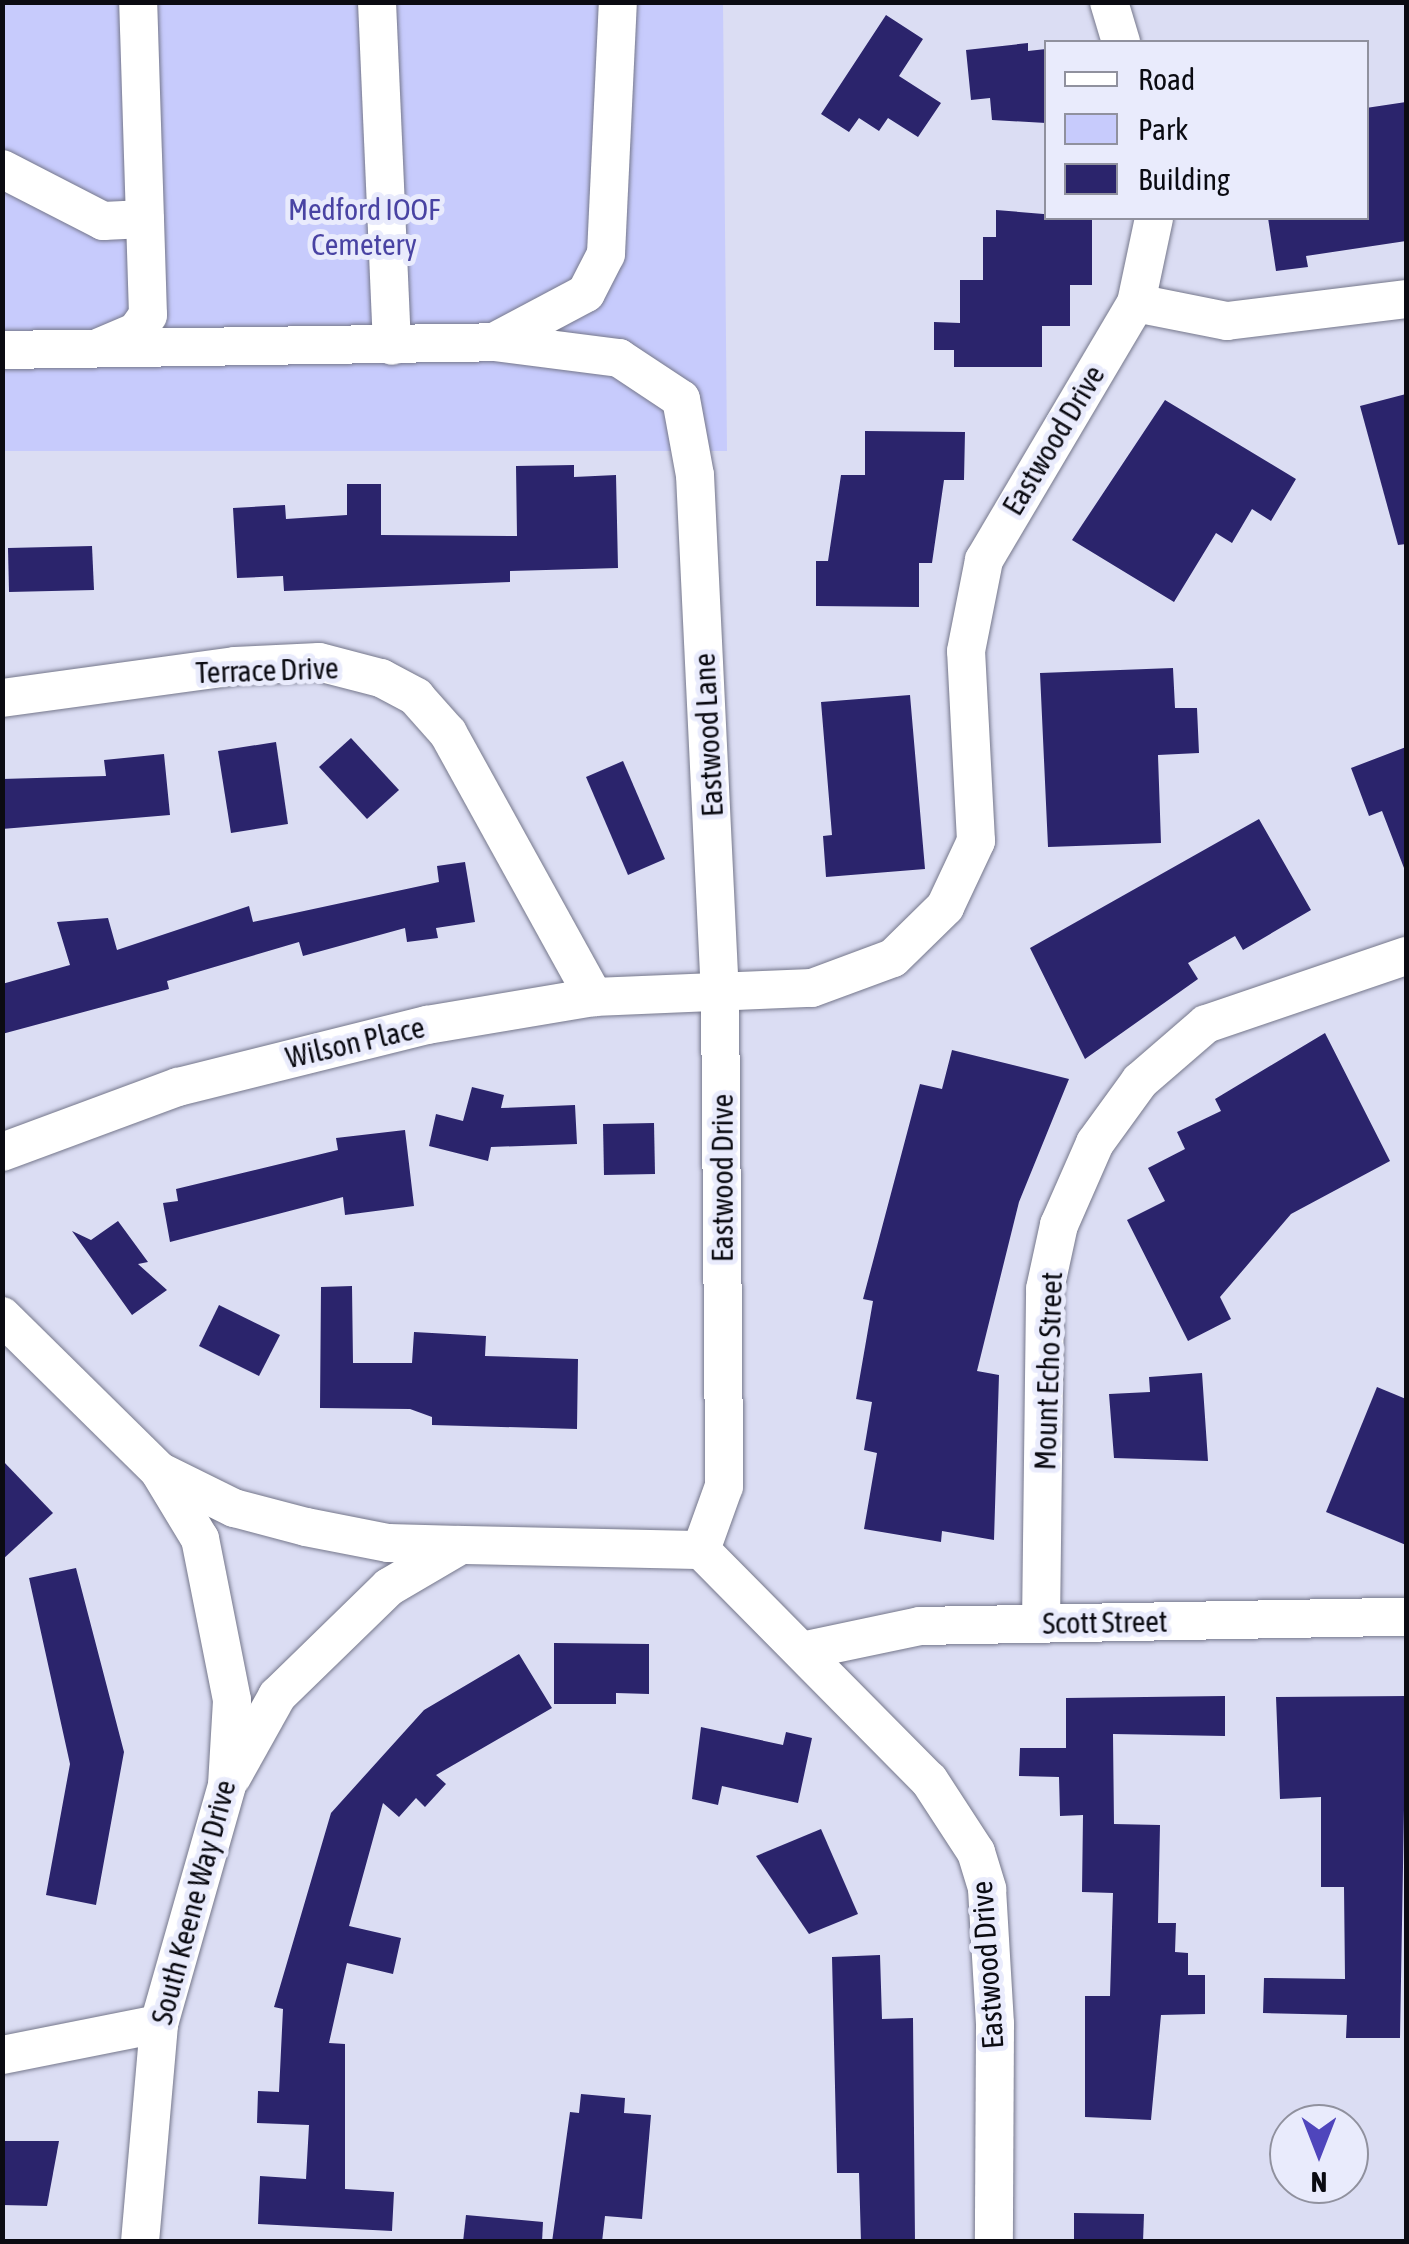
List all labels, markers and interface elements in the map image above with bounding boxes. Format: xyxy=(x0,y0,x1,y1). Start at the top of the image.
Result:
legend xyxy=(1044,40,1369,220)
text: Road xyxy=(1138,62,1195,96)
text: Park xyxy=(1138,112,1188,146)
text: Building xyxy=(1138,162,1230,196)
park label: Medford IOOF Cemetery xyxy=(288,191,440,262)
street label: Eastwood Drive xyxy=(994,359,1112,521)
street label: Terrace Drive xyxy=(195,650,339,690)
street label: Eastwood Lane xyxy=(686,652,730,818)
street label: Wilson Place xyxy=(282,1009,428,1075)
street label: Eastwood Drive xyxy=(704,1094,740,1262)
street label: Mount Echo Street xyxy=(1027,1271,1069,1471)
street label: Scott Street xyxy=(1042,1603,1168,1641)
street label: South Keene Way Drive xyxy=(143,1776,243,2028)
street label: Eastwood Drive xyxy=(963,1880,1011,2050)
north arrow xyxy=(1269,2104,1369,2204)
text: N xyxy=(1311,2166,1327,2198)

